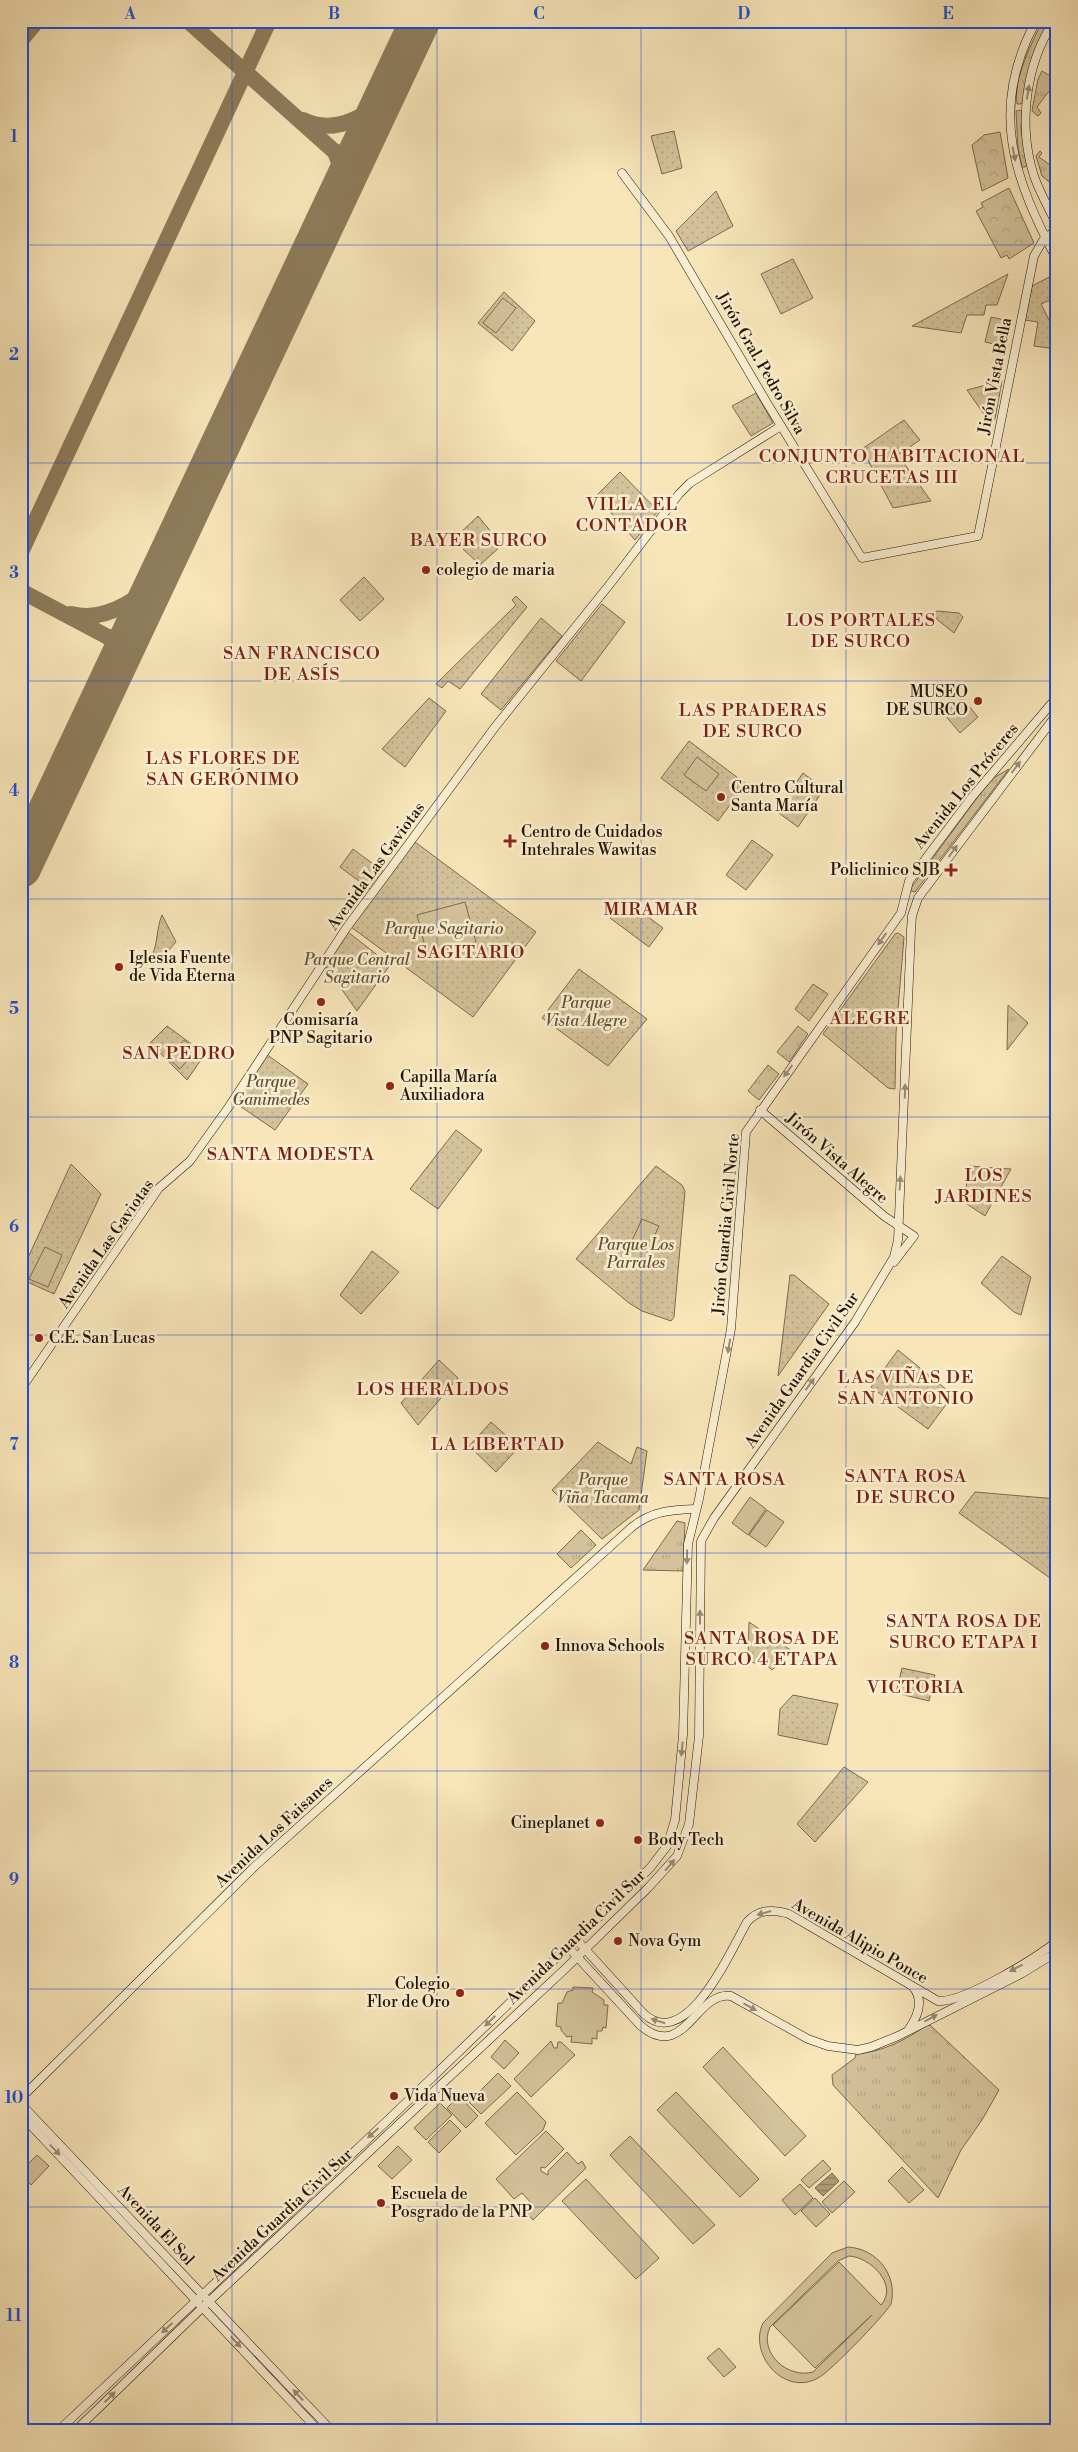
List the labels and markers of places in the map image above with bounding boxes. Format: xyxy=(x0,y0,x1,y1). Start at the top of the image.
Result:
place label: colegio de maria xyxy=(436,560,556,580)
marker: colegio de maria xyxy=(420,564,432,576)
place label: MUSEO DE SURCO xyxy=(886,682,968,720)
marker: MUSEO DE SURCO xyxy=(972,695,984,707)
place label: Centro Cultural Santa María xyxy=(731,778,844,816)
marker: Centro Cultural Santa María xyxy=(715,791,727,803)
place label: Centro de Cuidados Intehrales Wawitas xyxy=(521,822,662,860)
marker: Centro de Cuidados Intehrales Wawitas xyxy=(503,834,517,848)
place label: Policlinico SJB xyxy=(830,860,940,880)
marker: Policlinico SJB xyxy=(944,863,958,877)
place label: Iglesia Fuente de Vida Eterna xyxy=(129,948,236,986)
marker: Iglesia Fuente de Vida Eterna xyxy=(113,961,125,973)
marker: Comisaría PNP Sagitario xyxy=(315,996,327,1008)
place label: Comisaría PNP Sagitario xyxy=(269,1010,373,1048)
place label: Capilla María Auxiliadora xyxy=(399,1067,498,1105)
marker: Capilla María Auxiliadora xyxy=(384,1080,396,1092)
place label: C.E. San Lucas xyxy=(49,1328,155,1348)
marker: C.E. San Lucas xyxy=(33,1332,45,1344)
place label: Innova Schools xyxy=(555,1636,665,1656)
marker: Innova Schools xyxy=(539,1640,551,1652)
place label: Cineplanet xyxy=(511,1813,590,1833)
marker: Cineplanet xyxy=(594,1817,606,1829)
place label: Body Tech xyxy=(647,1830,724,1850)
marker: Body Tech xyxy=(632,1834,644,1846)
place label: Nova Gym xyxy=(628,1931,701,1951)
marker: Nova Gym xyxy=(612,1935,624,1947)
place label: Colegio Flor de Oro xyxy=(367,1974,450,2012)
marker: Colegio Flor de Oro xyxy=(454,1987,466,1999)
place label: Vida Nueva xyxy=(403,2086,486,2106)
marker: Vida Nueva xyxy=(388,2090,400,2102)
place label: Escuela de Posgrado de la PNP xyxy=(391,2184,532,2222)
marker: Escuela de Posgrado de la PNP xyxy=(375,2197,387,2209)

